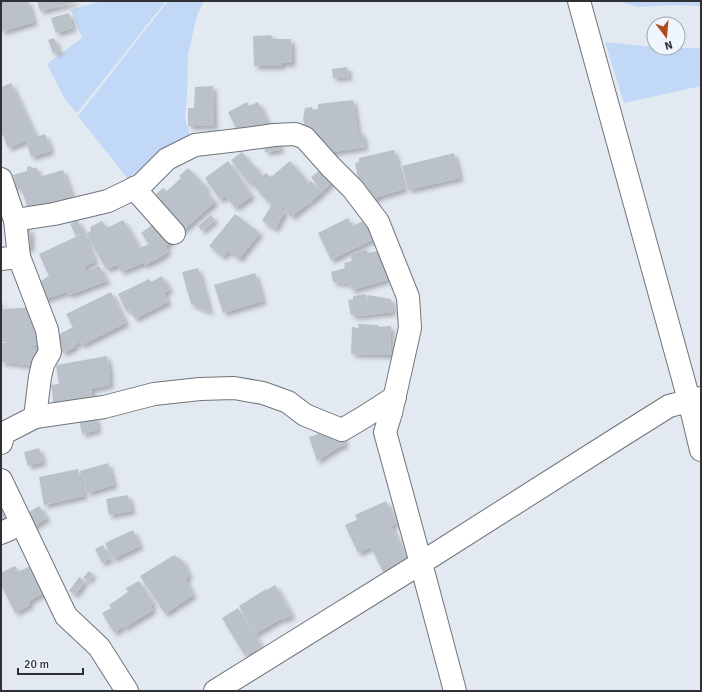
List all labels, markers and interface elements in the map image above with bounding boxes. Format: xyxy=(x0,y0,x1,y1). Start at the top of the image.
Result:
north arrow xyxy=(646,16,686,56)
text: N xyxy=(663,38,674,52)
scale bar xyxy=(18,650,83,676)
text: 20 m xyxy=(24,657,49,672)

